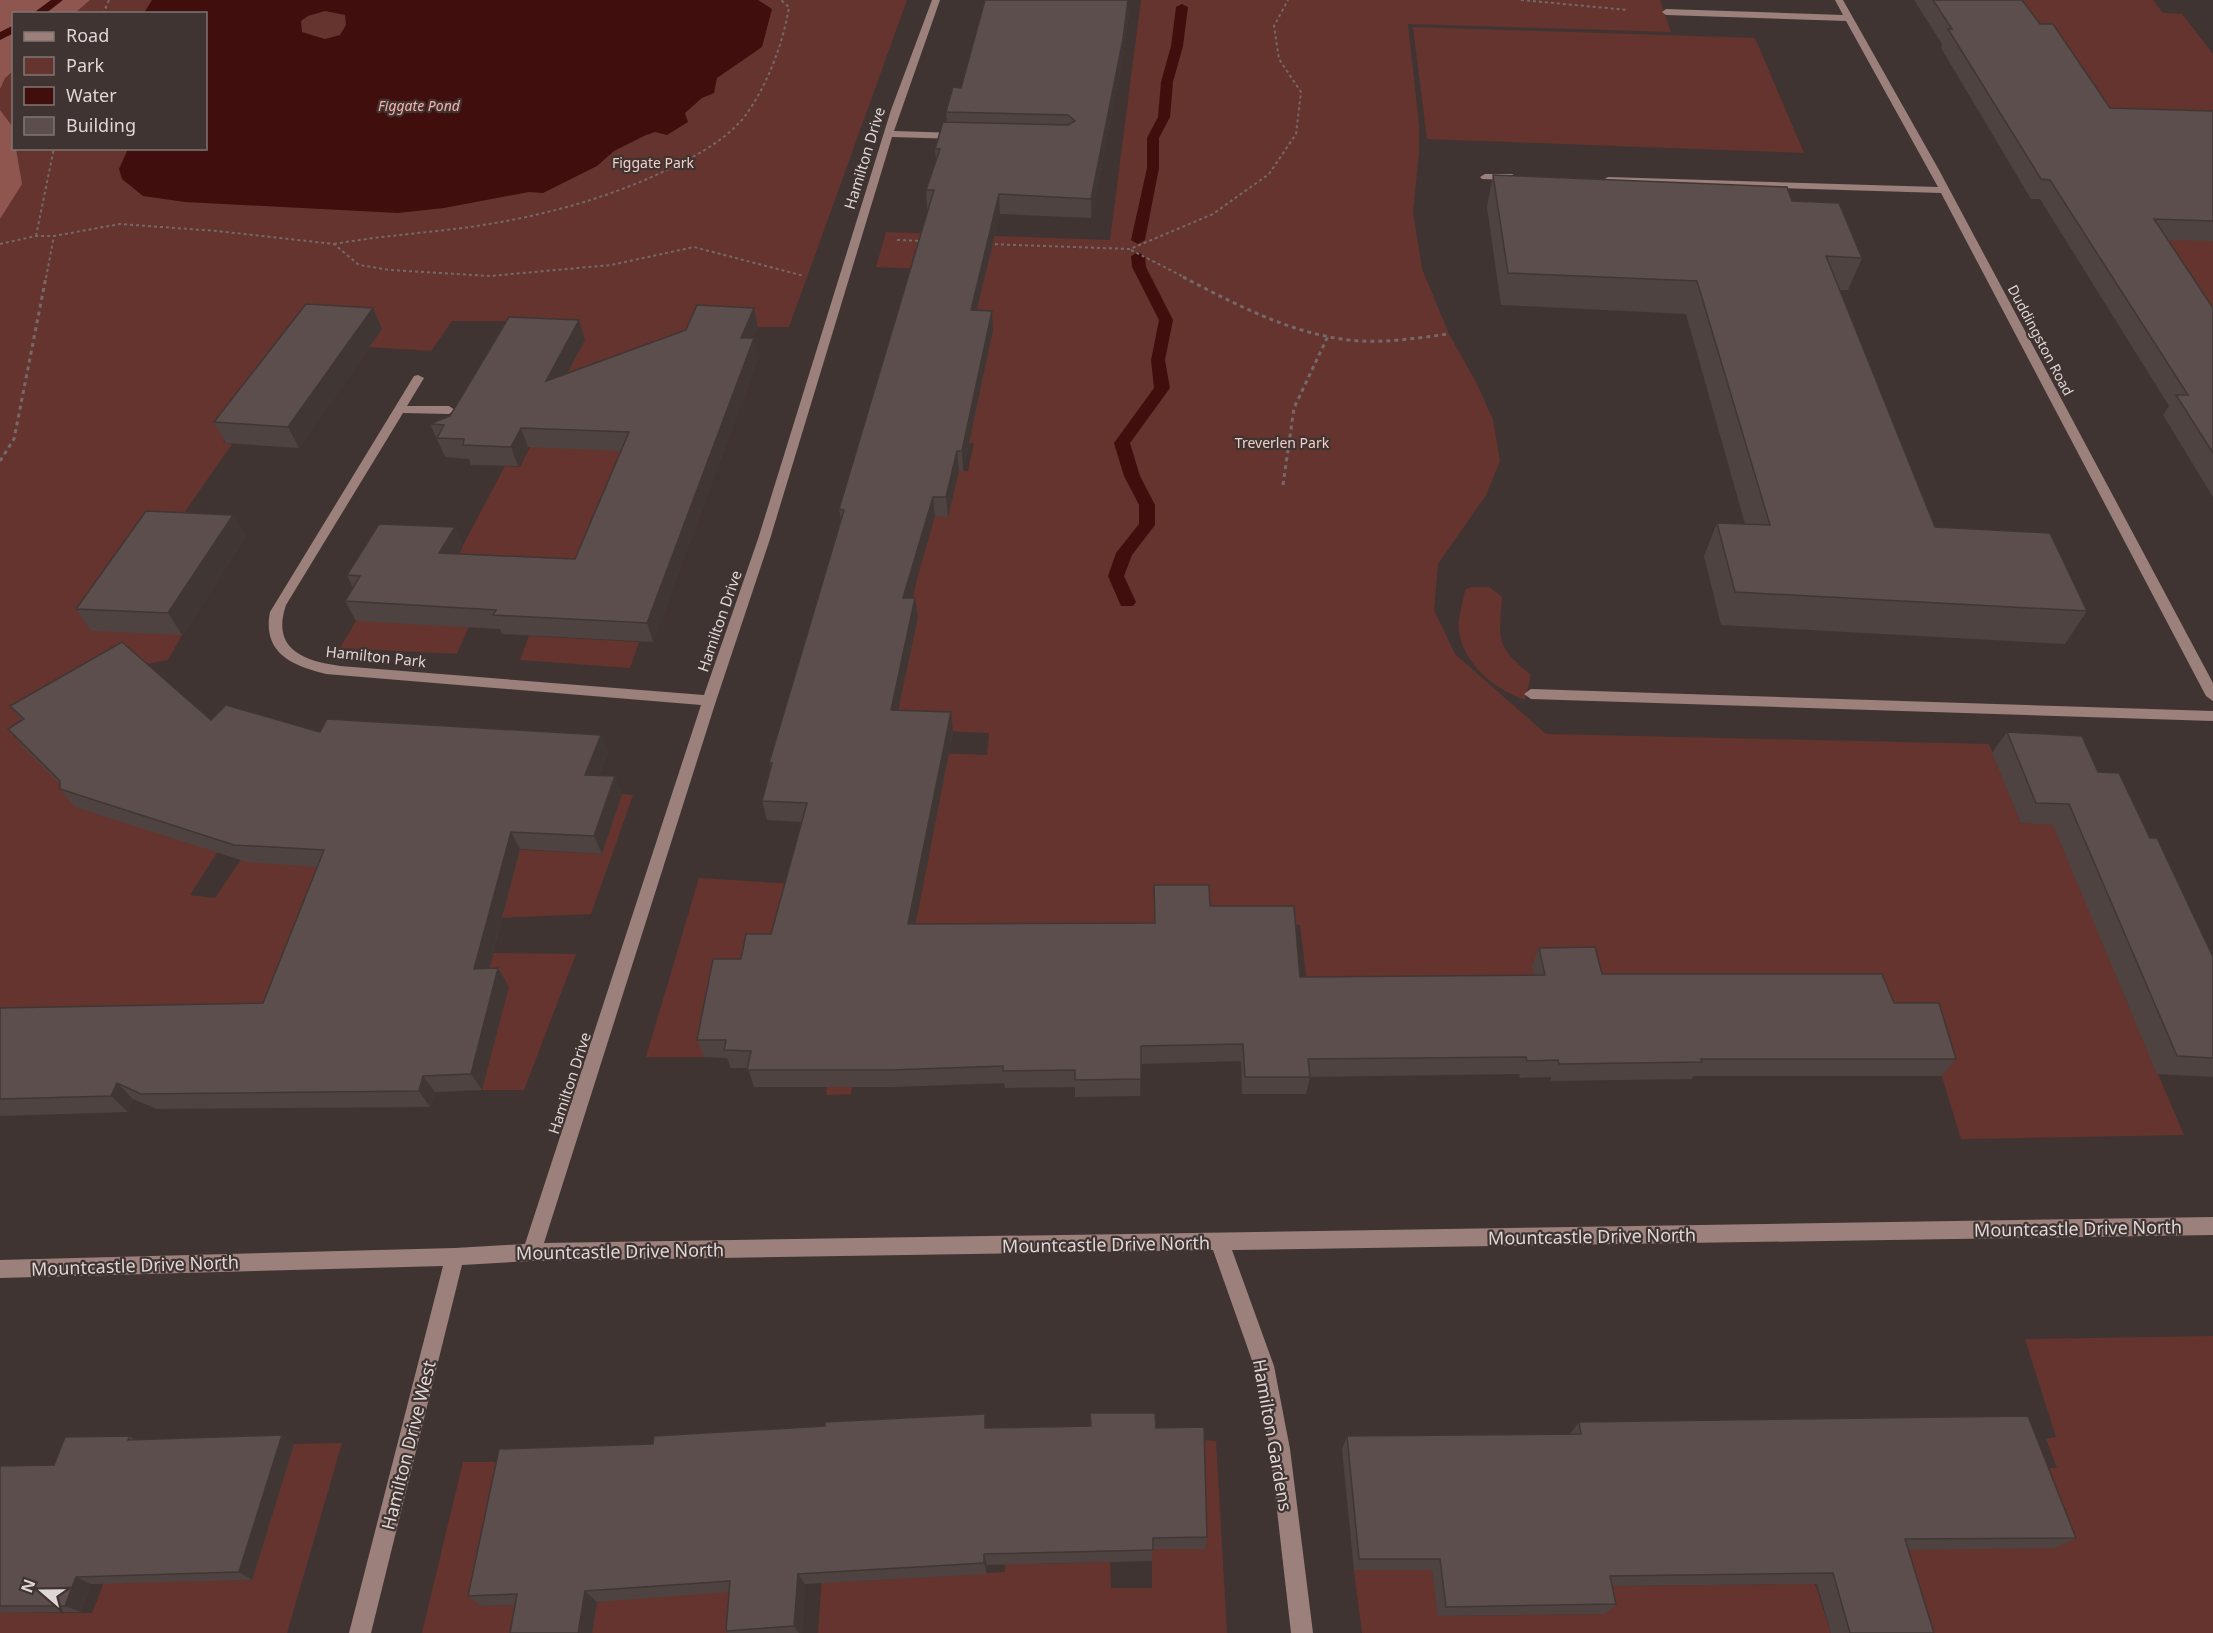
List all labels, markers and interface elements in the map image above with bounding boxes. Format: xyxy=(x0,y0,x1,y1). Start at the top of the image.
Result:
legend xyxy=(12,12,207,150)
text: Road xyxy=(66,23,109,47)
text: Park xyxy=(66,53,104,77)
text: Water xyxy=(66,83,117,107)
water label: Figgate Pond xyxy=(378,96,461,115)
street label: Hamilton Drive xyxy=(839,104,889,212)
text: Building xyxy=(66,113,136,137)
park label: Figgate Park xyxy=(612,153,695,172)
street label: Duddingston Road xyxy=(2004,281,2078,399)
park label: Treverlen Park xyxy=(1235,433,1330,452)
street label: Hamilton Drive xyxy=(692,568,746,674)
street label: Hamilton Park xyxy=(325,641,427,671)
street label: Hamilton Drive xyxy=(543,1029,595,1137)
street label: Mountcastle Drive North xyxy=(1974,1214,2182,1242)
street label: Mountcastle Drive North xyxy=(1488,1222,1696,1250)
street label: Mountcastle Drive North xyxy=(1002,1230,1210,1258)
street label: Mountcastle Drive North xyxy=(516,1237,724,1265)
street label: Mountcastle Drive North xyxy=(31,1249,239,1281)
street label: Hamilton Drive West xyxy=(375,1357,441,1532)
street label: Hamilton Gardens xyxy=(1248,1357,1298,1513)
north arrow xyxy=(12,1561,72,1621)
text: N xyxy=(15,1576,40,1596)

